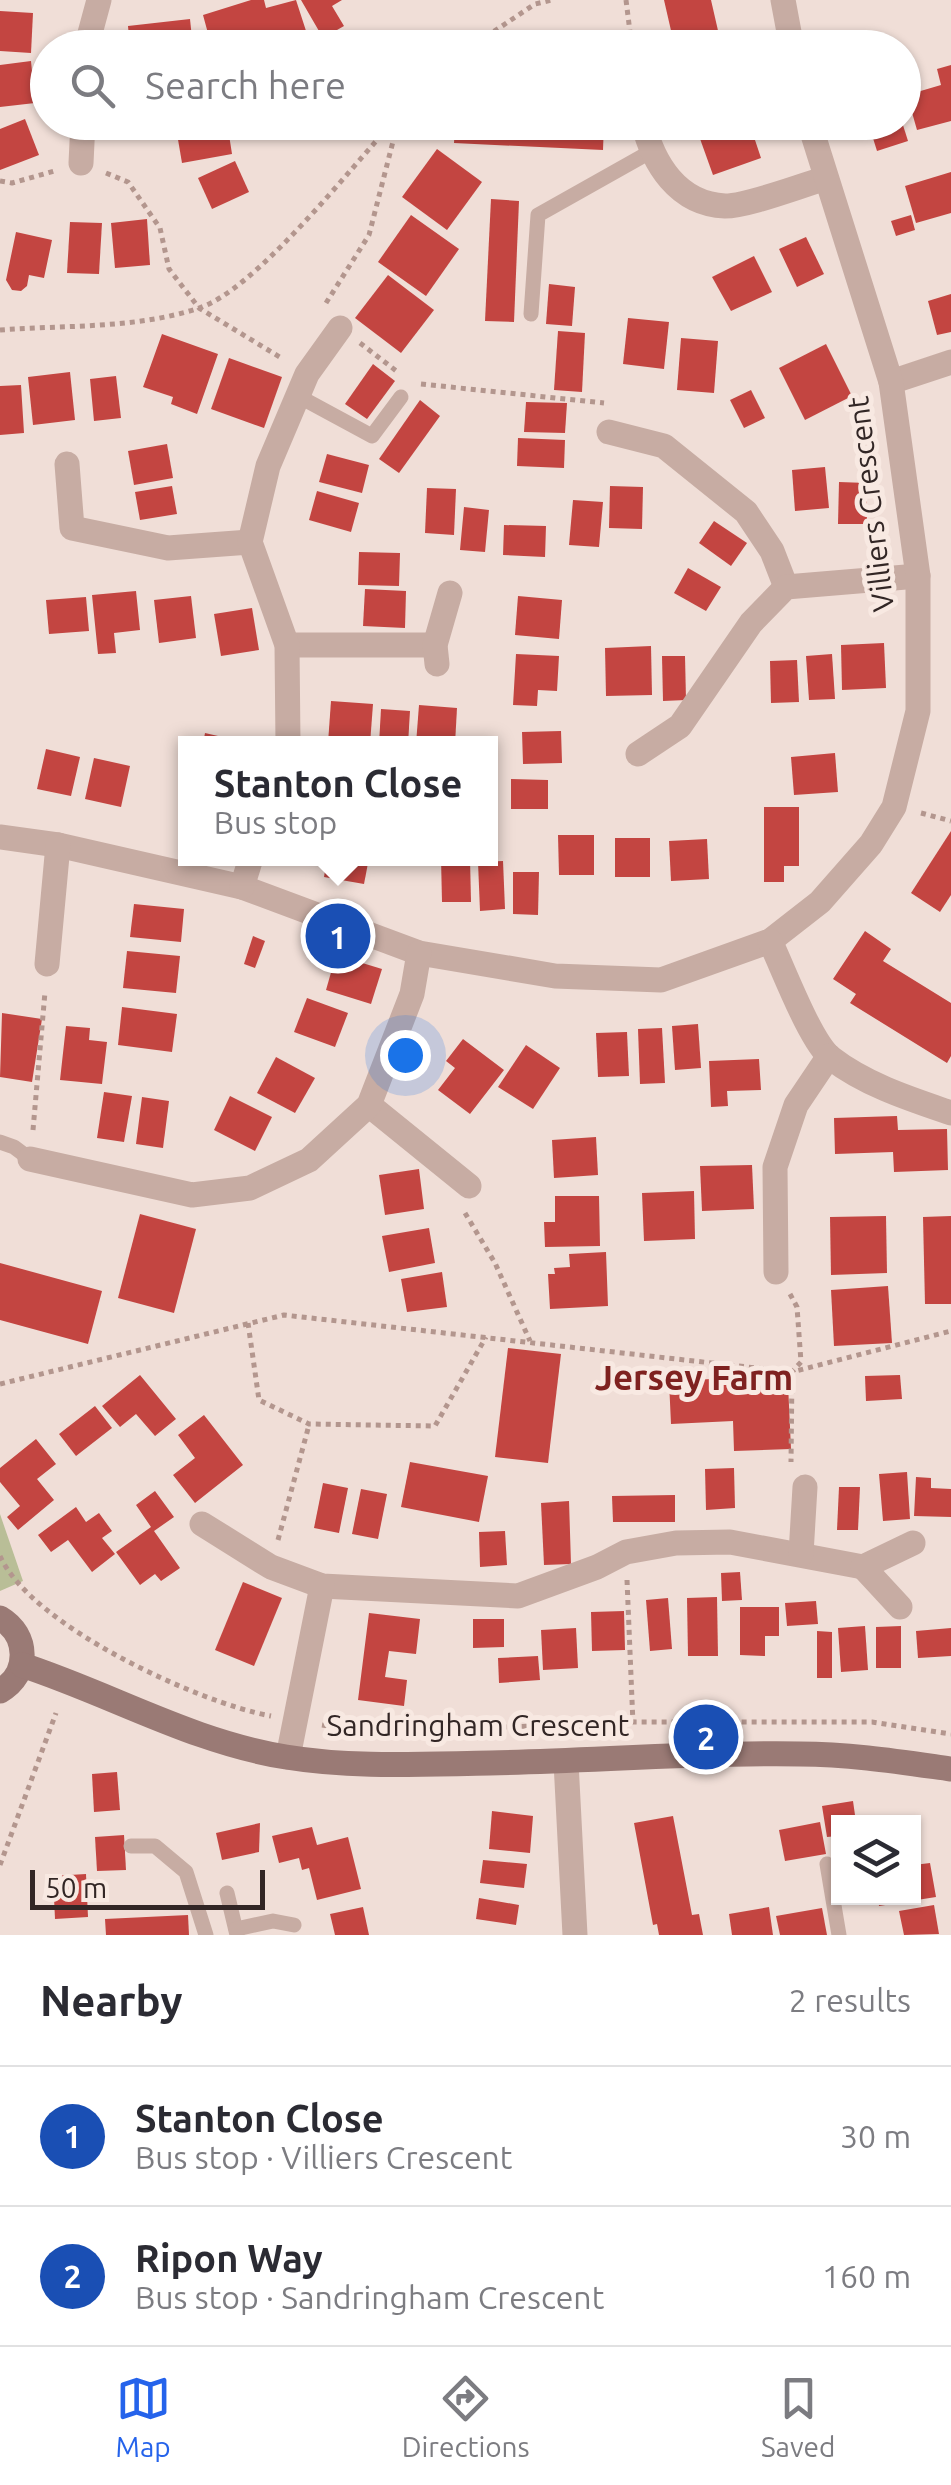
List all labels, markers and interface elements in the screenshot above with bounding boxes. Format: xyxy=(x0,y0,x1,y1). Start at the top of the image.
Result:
search box xyxy=(30,30,921,140)
icon: search xyxy=(65,58,120,113)
text: Search here xyxy=(145,64,346,106)
street label: Villiers Crescent xyxy=(840,394,900,614)
popup xyxy=(178,736,498,866)
text: Stanton Close xyxy=(214,762,462,804)
text: Bus stop xyxy=(214,804,337,840)
pin: 1 xyxy=(306,898,370,974)
your location xyxy=(380,1030,431,1081)
district label: Jersey Farm xyxy=(595,1357,793,1397)
pin: 2 xyxy=(674,1700,738,1774)
street label: Sandringham Crescent xyxy=(327,1708,630,1742)
map controls xyxy=(831,1815,921,1905)
button: layers xyxy=(831,1815,921,1905)
scale bar xyxy=(30,1865,265,1910)
text: 50 m xyxy=(45,1872,107,1903)
text: Nearby xyxy=(40,1977,183,2024)
text: 2 results xyxy=(789,1982,911,2018)
text: Stanton Close xyxy=(135,2097,384,2139)
text: 1 xyxy=(63,2118,82,2154)
text: 30 m xyxy=(840,2118,911,2154)
text: Bus stop · Villiers Crescent xyxy=(135,2139,512,2175)
text: Ripon Way xyxy=(135,2237,323,2279)
text: 2 xyxy=(63,2258,82,2294)
text: 160 m xyxy=(822,2258,911,2294)
text: Bus stop · Sandringham Crescent xyxy=(135,2279,604,2315)
tab: Map xyxy=(116,2371,171,2462)
tab: Directions xyxy=(402,2371,530,2462)
tab: Saved xyxy=(761,2371,835,2462)

